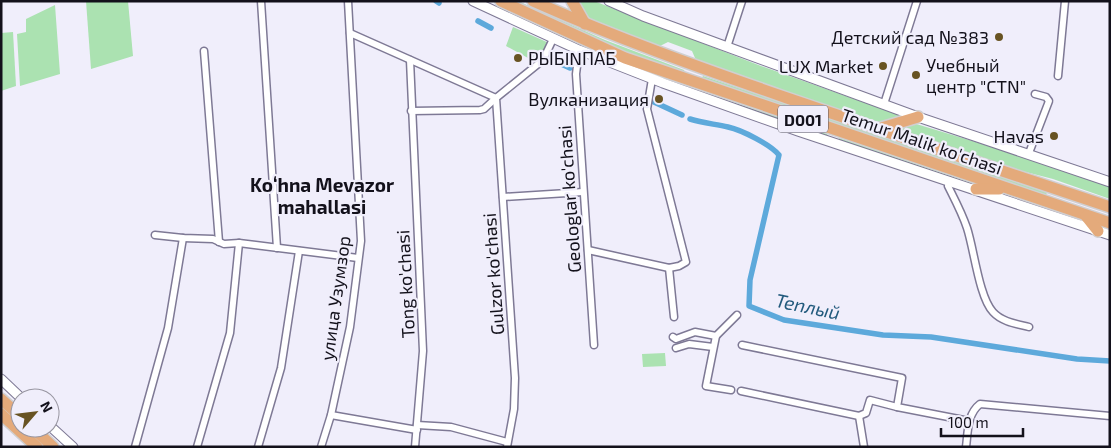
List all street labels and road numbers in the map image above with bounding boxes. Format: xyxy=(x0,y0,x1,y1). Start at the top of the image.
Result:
street label: Temur Malik ko'chasi xyxy=(839,103,1005,179)
road number: D001 xyxy=(778,106,828,132)
street label: Geologlar ko'chasi xyxy=(553,124,585,274)
street label: Gulzor ko'chasi xyxy=(478,212,508,336)
street label: Tong ko'chasi xyxy=(391,229,419,339)
street label: улица Узумзор xyxy=(315,234,355,362)

